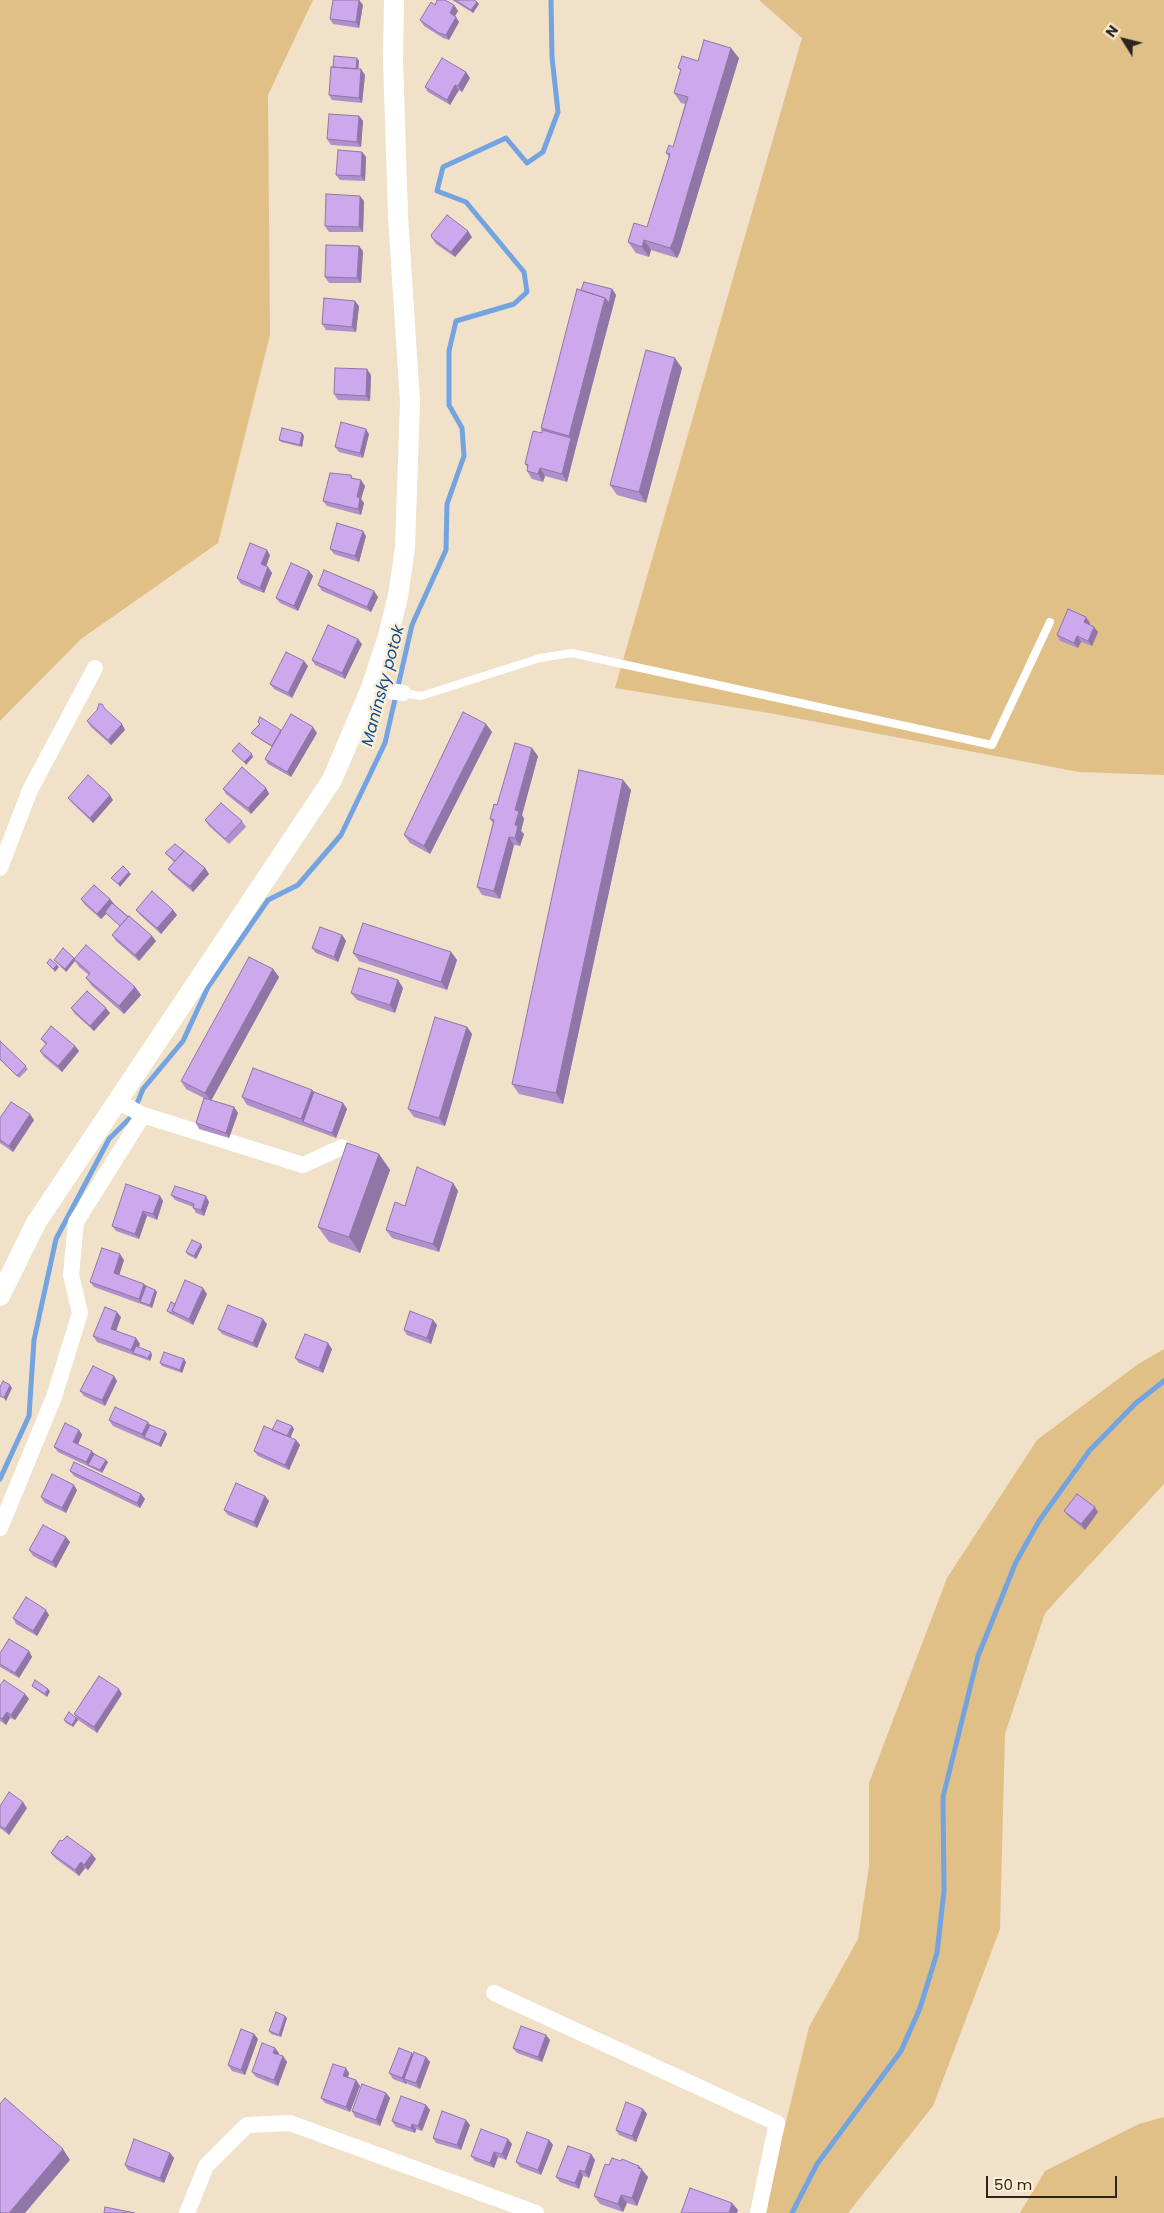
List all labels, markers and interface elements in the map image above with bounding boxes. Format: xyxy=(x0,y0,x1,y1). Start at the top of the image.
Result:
north arrow xyxy=(1099,15,1149,65)
text: N xyxy=(1101,21,1123,41)
water label: Manínsky potok xyxy=(359,623,409,749)
scale bar xyxy=(989,2166,1120,2198)
text: 50 m xyxy=(994,2174,1032,2195)

